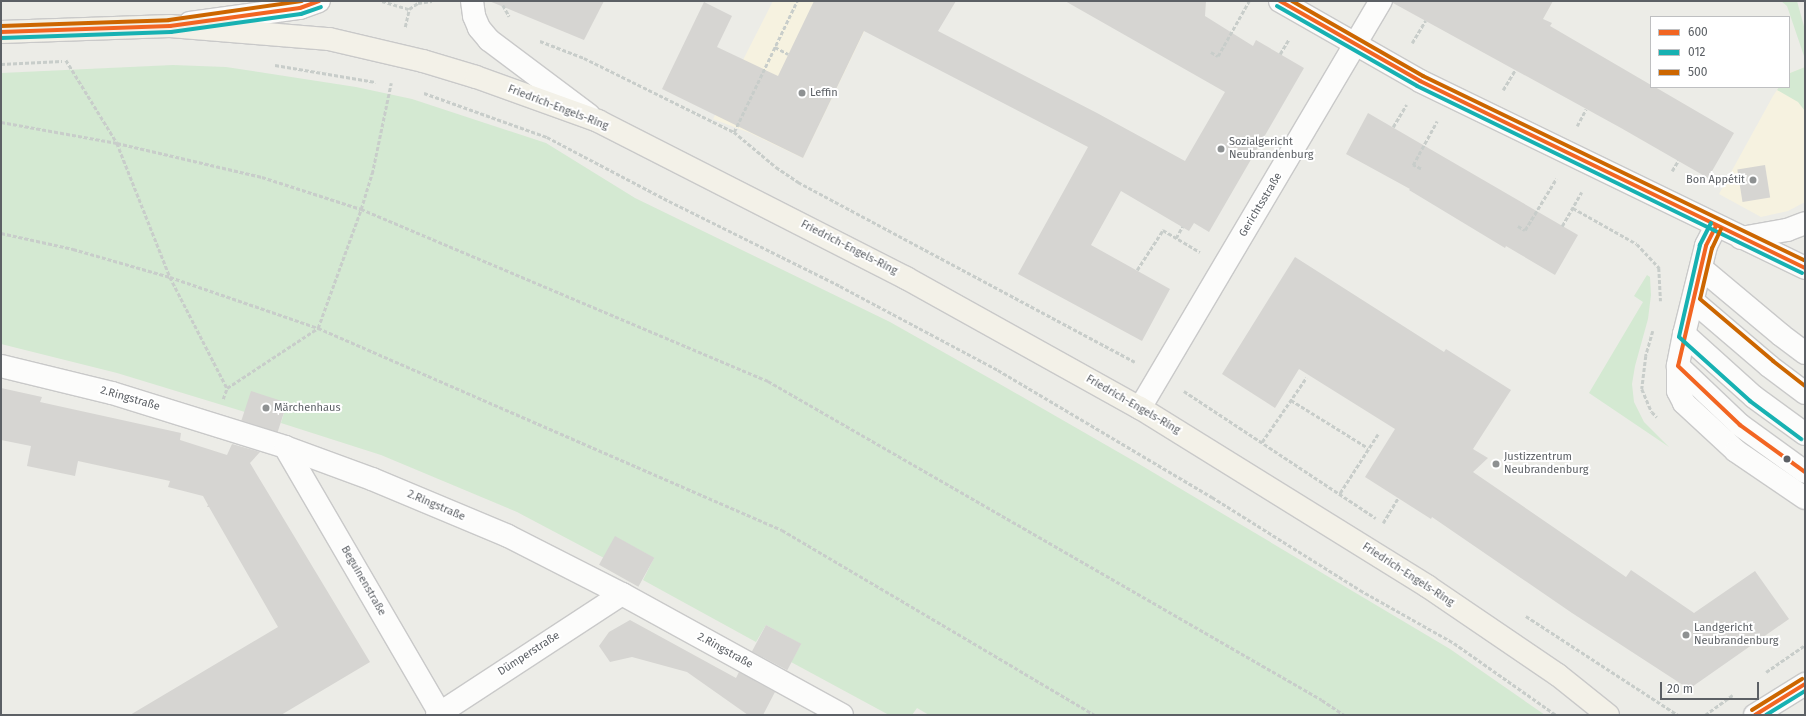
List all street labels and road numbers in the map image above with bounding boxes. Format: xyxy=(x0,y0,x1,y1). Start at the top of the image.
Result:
street label: Friedrich-Engels-Ring xyxy=(506,83,610,133)
street label: Gerichtsstraße xyxy=(1237,171,1285,239)
street label: Friedrich-Engels-Ring xyxy=(798,218,900,278)
street label: Friedrich-Engels-Ring xyxy=(1083,373,1183,437)
street label: 2.Ringstraße xyxy=(99,384,161,414)
street label: 2.Ringstraße xyxy=(405,488,467,524)
street label: Friedrich-Engels-Ring xyxy=(1360,540,1456,610)
street label: Beguinenstraße xyxy=(338,544,388,618)
street label: Dümperstraße xyxy=(496,629,562,679)
street label: 2.Ringstraße xyxy=(695,630,755,672)

